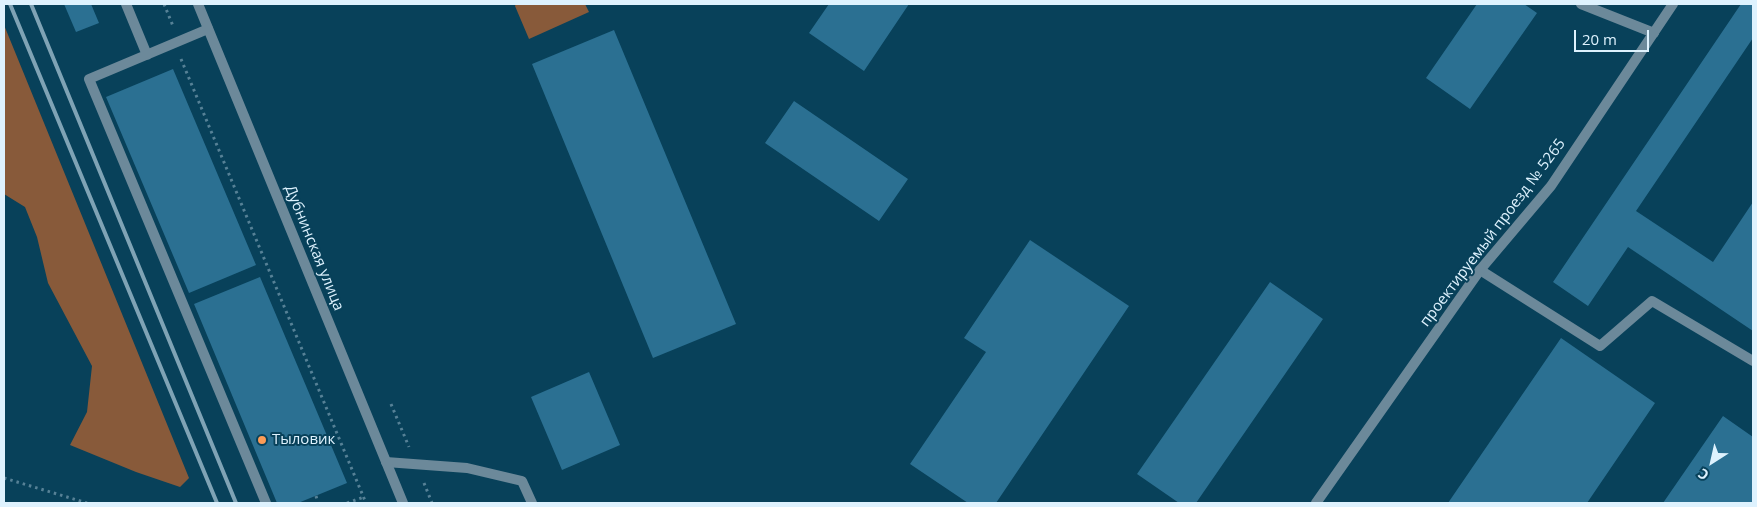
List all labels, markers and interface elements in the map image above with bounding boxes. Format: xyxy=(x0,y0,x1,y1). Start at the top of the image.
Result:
scale bar xyxy=(1577,20,1652,52)
text: 20 m xyxy=(1582,29,1617,49)
street label: проектируемый проезд № 5265 xyxy=(1416,136,1570,330)
street label: Дубнинская улица xyxy=(281,182,347,314)
place label: Тыловик xyxy=(272,431,335,449)
marker: Тыловик xyxy=(256,434,268,446)
north arrow xyxy=(1687,437,1737,487)
text: С xyxy=(1694,464,1712,485)

